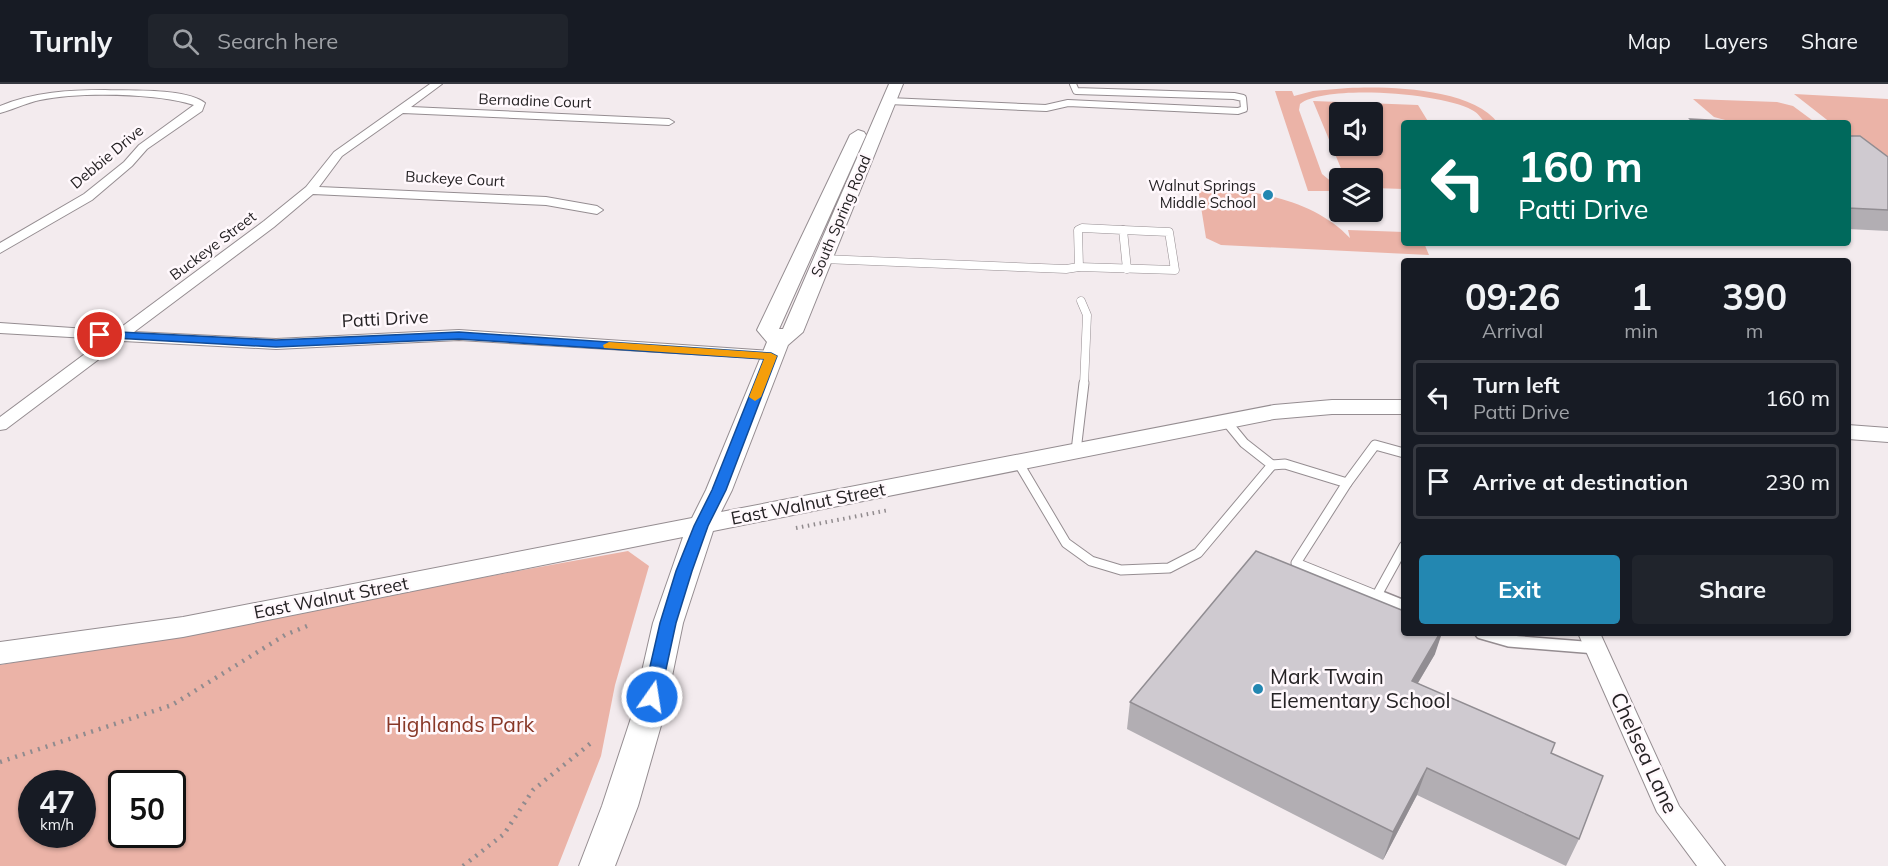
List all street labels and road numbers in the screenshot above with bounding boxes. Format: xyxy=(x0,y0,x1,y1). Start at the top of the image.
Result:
street label: Bernadine Court xyxy=(478,89,592,112)
street label: Debbie Drive xyxy=(66,121,147,193)
street label: South Spring Road xyxy=(806,152,875,280)
street label: Buckeye Court xyxy=(405,166,505,191)
street label: Buckeye Street xyxy=(166,207,260,284)
street label: Patti Drive xyxy=(341,305,429,332)
street label: East Walnut Street xyxy=(729,477,887,530)
street label: East Walnut Street xyxy=(252,571,410,624)
street label: Chelsea Lane xyxy=(1605,688,1684,817)

